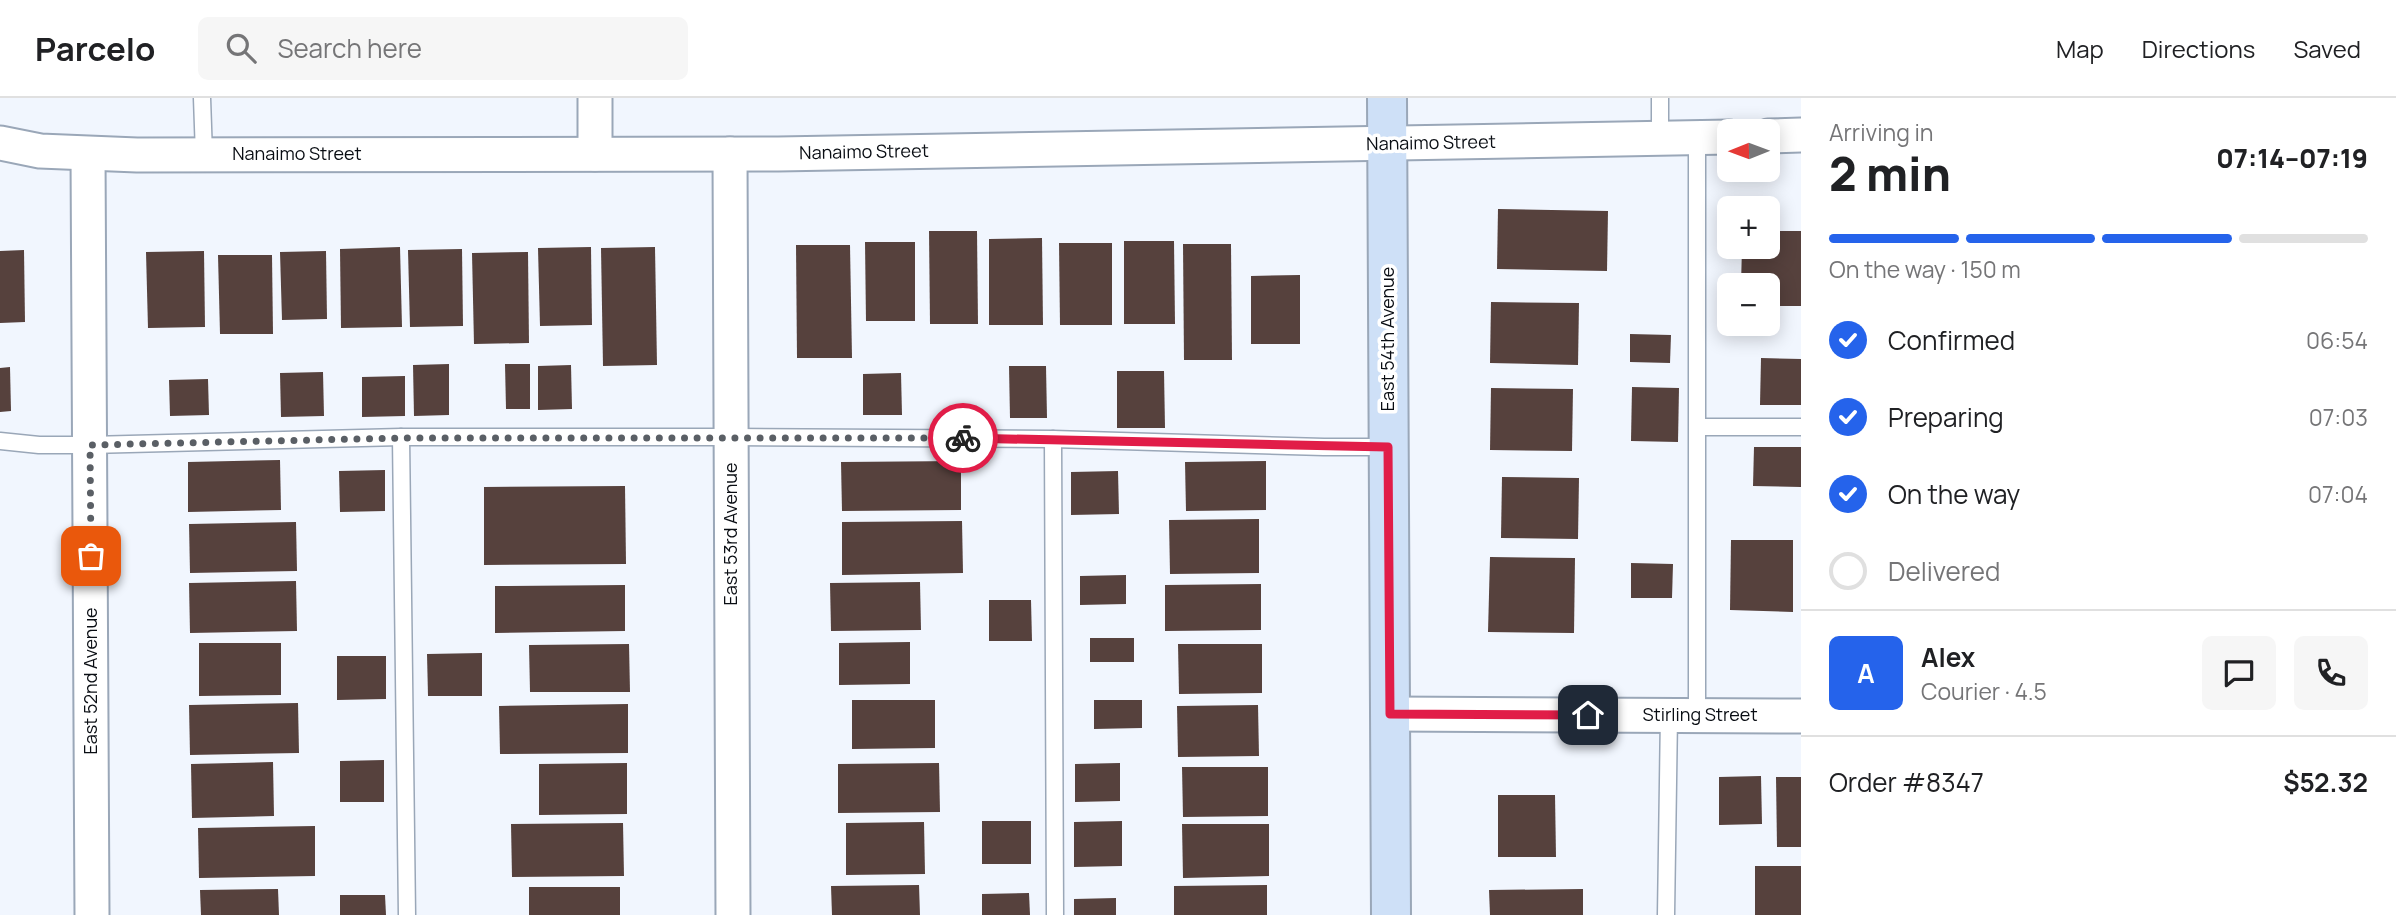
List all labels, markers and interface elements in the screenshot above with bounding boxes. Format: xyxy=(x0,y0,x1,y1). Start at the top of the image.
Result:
search box xyxy=(198,17,688,80)
text: Parcelo xyxy=(35,26,156,71)
icon: search xyxy=(222,29,260,67)
text: Search here xyxy=(278,30,422,66)
text: Map xyxy=(2056,32,2104,65)
text: Directions xyxy=(2142,32,2255,65)
text: Saved xyxy=(2293,32,2361,65)
text: Arriving in xyxy=(1829,116,1934,148)
north arrow xyxy=(1717,119,1780,182)
map controls xyxy=(1717,119,1780,336)
street label: Nanaimo Street xyxy=(1366,129,1496,155)
street label: Nanaimo Street xyxy=(799,138,929,164)
text: 07:14–07:19 xyxy=(2216,140,2368,176)
street label: Nanaimo Street xyxy=(232,141,362,165)
text: 2 min xyxy=(1829,142,1951,205)
button: + xyxy=(1717,196,1780,259)
text: On the way · 150 m xyxy=(1829,253,2021,285)
street label: East 54th Avenue xyxy=(1375,267,1399,411)
button: − xyxy=(1717,273,1780,336)
icon: check xyxy=(1829,321,1867,359)
text: Confirmed xyxy=(1888,322,2015,358)
text: 06:54 xyxy=(2306,324,2368,356)
icon: check xyxy=(1829,398,1867,436)
text: Preparing xyxy=(1888,399,2004,435)
text: 07:03 xyxy=(2309,401,2368,433)
courier xyxy=(928,403,998,473)
icon: bike xyxy=(944,419,982,457)
street label: East 53rd Avenue xyxy=(718,462,742,606)
icon: check xyxy=(1829,475,1867,513)
text: On the way xyxy=(1888,476,2020,512)
text: 07:04 xyxy=(2308,478,2368,510)
pin xyxy=(61,526,121,586)
icon: bag xyxy=(72,537,110,575)
text: Delivered xyxy=(1888,553,2000,589)
street label: East 52nd Avenue xyxy=(78,607,102,755)
button: chat xyxy=(2202,636,2276,710)
button: phone xyxy=(2294,636,2368,710)
text: Alex xyxy=(1921,639,1975,675)
text: A xyxy=(1857,655,1875,691)
text: Courier · 4.5 xyxy=(1921,675,2047,707)
pin xyxy=(1558,685,1618,745)
icon: home xyxy=(1569,696,1607,734)
street label: Stirling Street xyxy=(1642,702,1758,726)
text: Order #8347 xyxy=(1829,764,1984,800)
text: $52.32 xyxy=(2283,764,2368,800)

